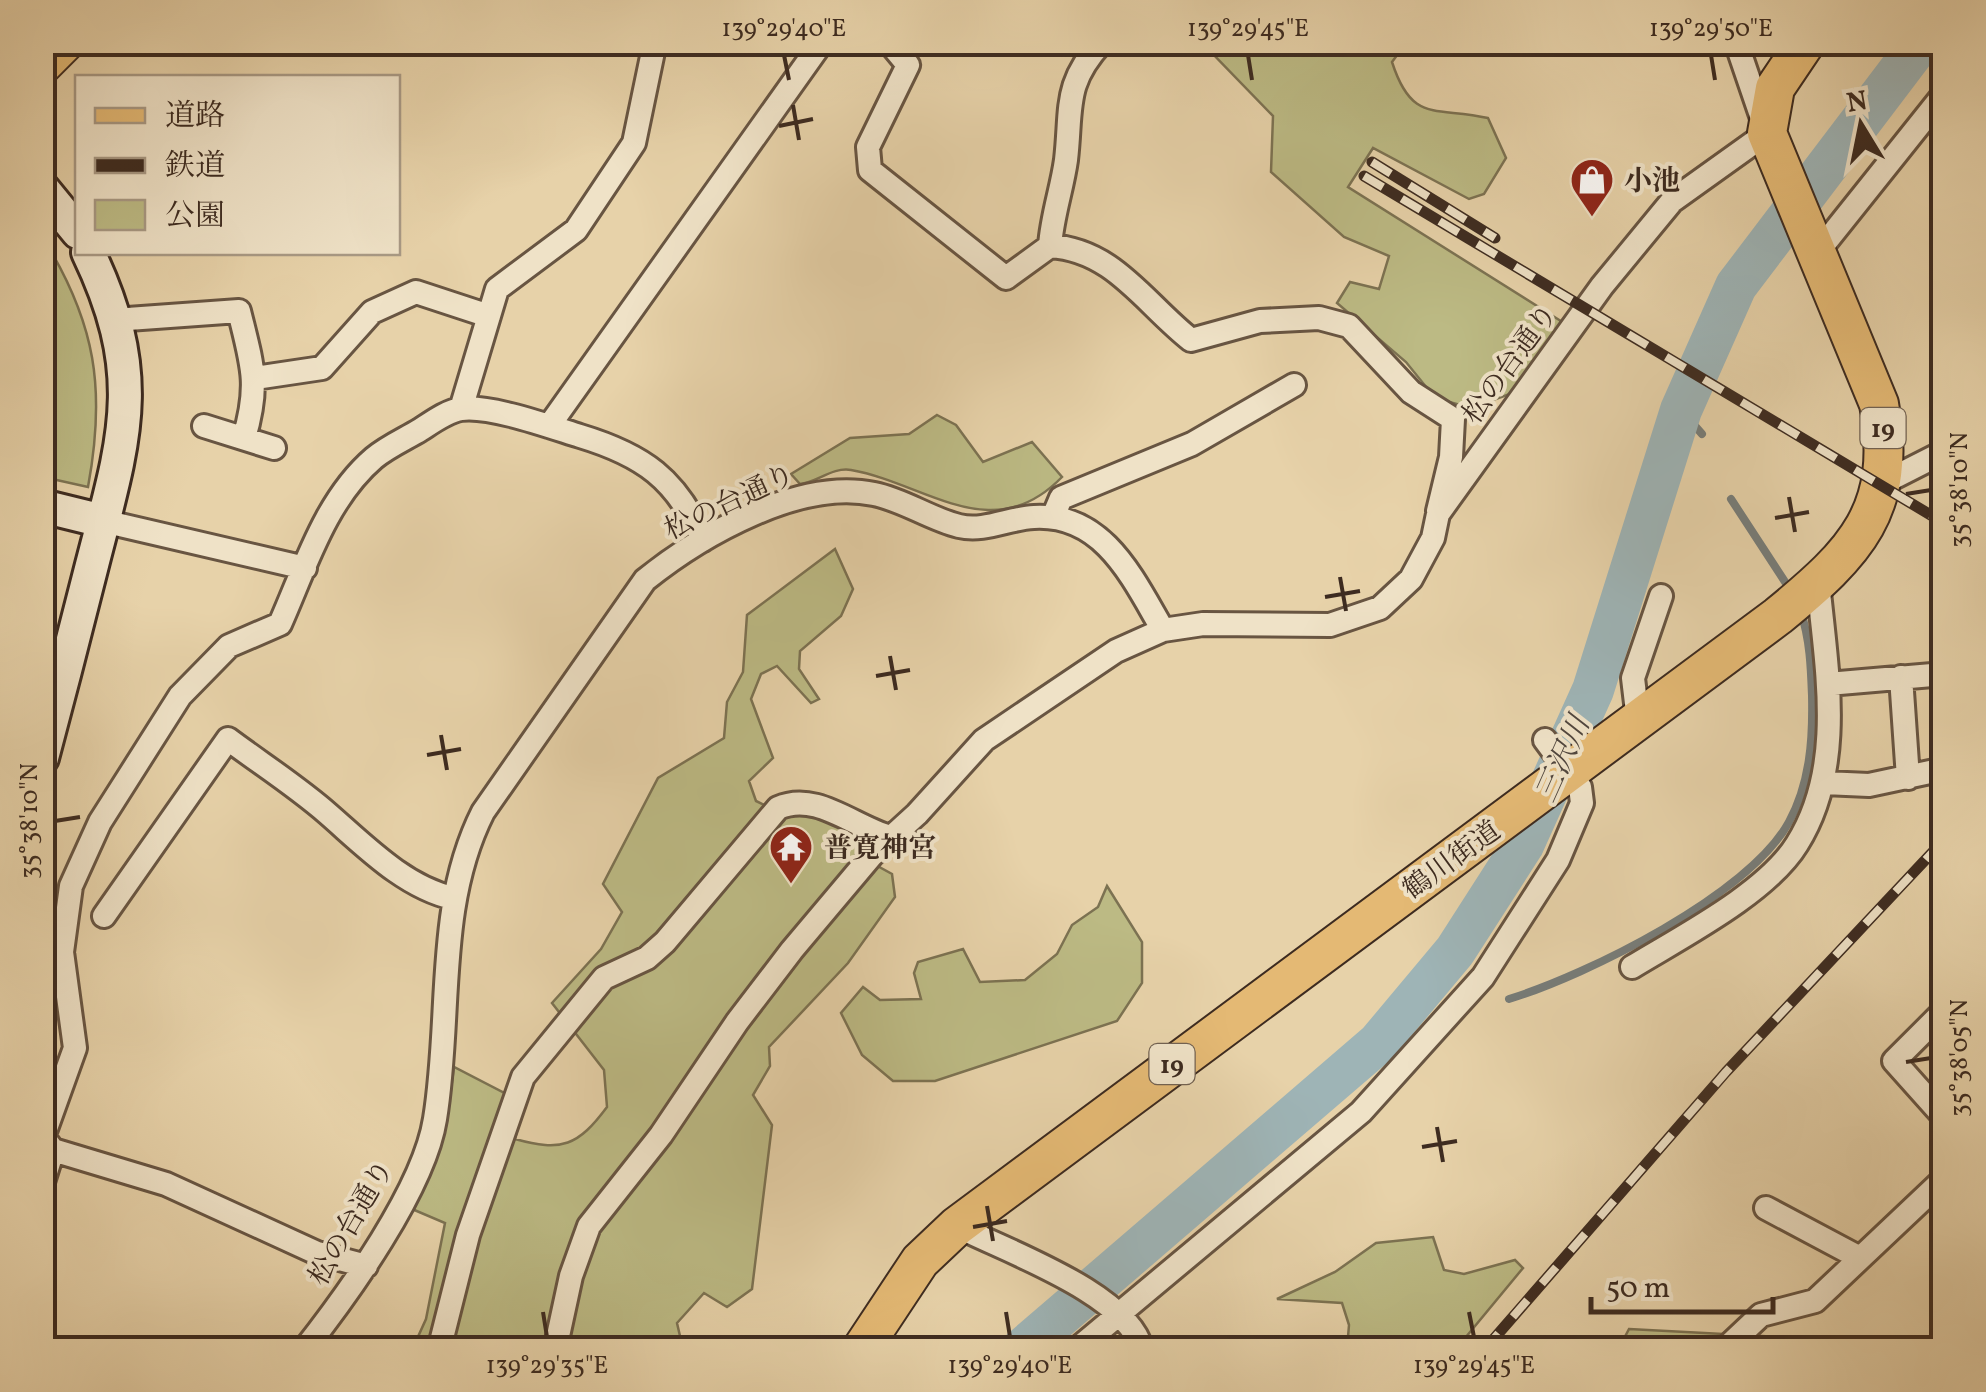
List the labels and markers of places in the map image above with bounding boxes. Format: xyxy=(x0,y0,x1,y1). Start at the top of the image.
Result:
shop icon: 小池 xyxy=(1569,157,1615,218)
place label: 小池 xyxy=(1624,163,1680,202)
temple icon: 普寛神宮 xyxy=(768,824,814,885)
place label: 普寛神宮 xyxy=(824,830,936,869)

